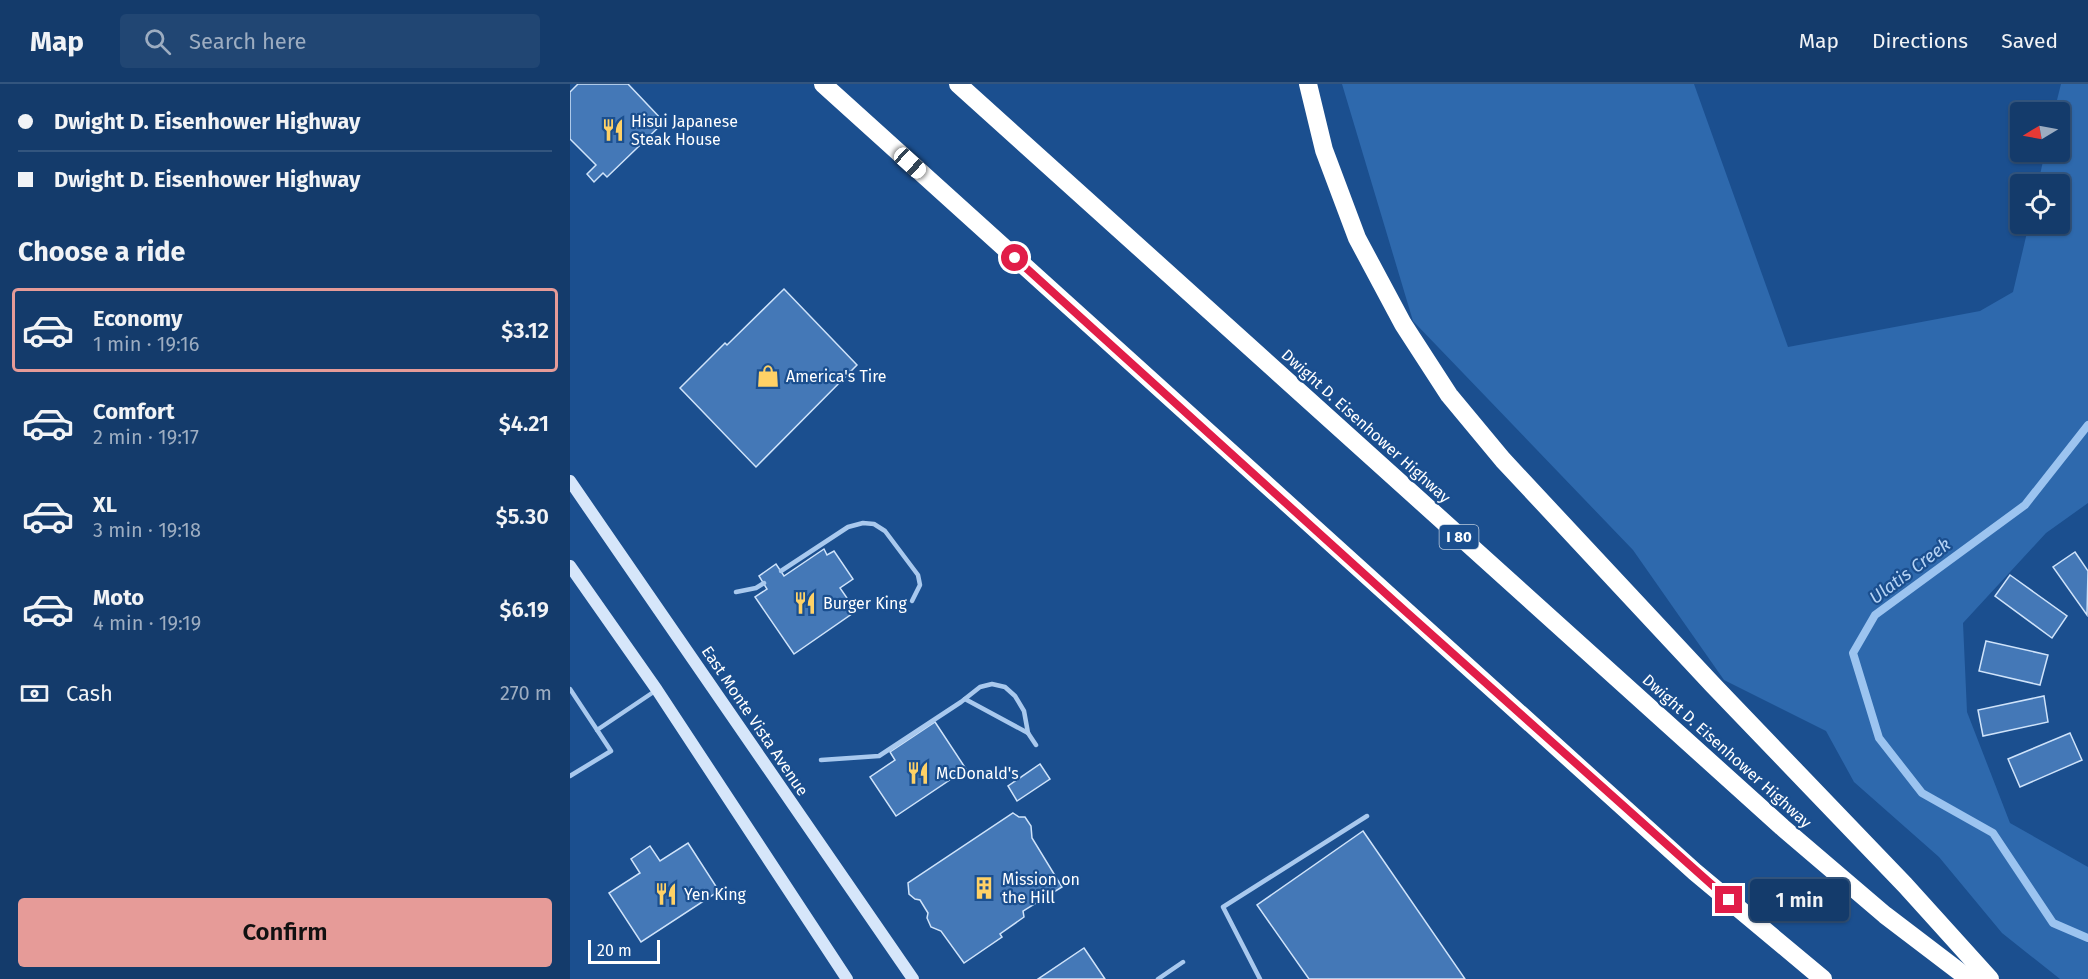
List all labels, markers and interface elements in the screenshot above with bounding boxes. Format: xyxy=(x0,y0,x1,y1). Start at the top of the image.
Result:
search box xyxy=(120,14,540,68)
text: Map xyxy=(30,25,84,58)
icon: search xyxy=(141,25,174,58)
text: Search here xyxy=(189,28,307,55)
text: Map xyxy=(1799,28,1839,54)
text: Directions xyxy=(1872,28,1968,54)
text: Saved xyxy=(2001,28,2058,54)
north arrow xyxy=(2010,102,2070,162)
map controls xyxy=(2010,102,2070,234)
text: Dwight D. Eisenhower Highway xyxy=(54,108,360,135)
place label: Hisui Japanese Steak House xyxy=(631,112,738,149)
restaurant icon: Hisui Japanese Steak House xyxy=(600,117,626,143)
car xyxy=(891,144,929,182)
text: Dwight D. Eisenhower Highway xyxy=(54,166,360,193)
button: locate xyxy=(2010,174,2070,234)
text: Choose a ride xyxy=(18,236,185,268)
route start xyxy=(1001,244,1028,271)
icon: car xyxy=(21,303,75,357)
text: Economy xyxy=(93,305,182,332)
text: $3.12 xyxy=(501,317,549,344)
text: 1 min · 19:16 xyxy=(93,332,199,356)
street label: Dwight D. Eisenhower Highway xyxy=(1278,345,1454,507)
shop icon: America's Tire xyxy=(755,363,781,389)
place label: America's Tire xyxy=(786,367,887,386)
icon: car xyxy=(21,396,75,450)
text: Comfort xyxy=(93,398,174,425)
text: $4.21 xyxy=(499,410,549,437)
text: 2 min · 19:17 xyxy=(93,425,199,449)
icon: car xyxy=(21,489,75,543)
text: XL xyxy=(93,491,117,518)
text: $5.30 xyxy=(496,503,549,530)
text: 3 min · 19:18 xyxy=(93,518,201,542)
road number: I 80 xyxy=(1440,525,1478,549)
water label: Ulatis Creek xyxy=(1865,533,1955,609)
icon: car xyxy=(21,582,75,636)
text: Moto xyxy=(93,584,144,611)
restaurant icon: Burger King xyxy=(792,590,818,616)
place label: Burger King xyxy=(823,594,907,613)
text: $6.19 xyxy=(500,596,549,623)
text: 4 min · 19:19 xyxy=(93,611,201,635)
street label: East Monte Vista Avenue xyxy=(698,642,812,800)
street label: Dwight D. Eisenhower Highway xyxy=(1639,670,1815,832)
icon: cash xyxy=(18,677,51,710)
text: Cash xyxy=(66,680,113,707)
text: 270 m xyxy=(500,681,552,705)
restaurant icon: McDonald's xyxy=(905,760,931,786)
place label: McDonald's xyxy=(936,764,1019,783)
place label: Mission on the Hill xyxy=(1002,870,1080,907)
building icon: Mission on the Hill xyxy=(971,875,997,901)
callout: 1 min xyxy=(1750,879,1849,921)
restaurant icon: Yen King xyxy=(653,881,679,907)
place label: Yen King xyxy=(684,885,747,904)
route end xyxy=(1715,886,1742,913)
text: 1 min xyxy=(1775,888,1824,912)
button: Confirm xyxy=(18,898,552,967)
scale bar xyxy=(588,937,660,964)
text: 20 m xyxy=(597,941,632,960)

